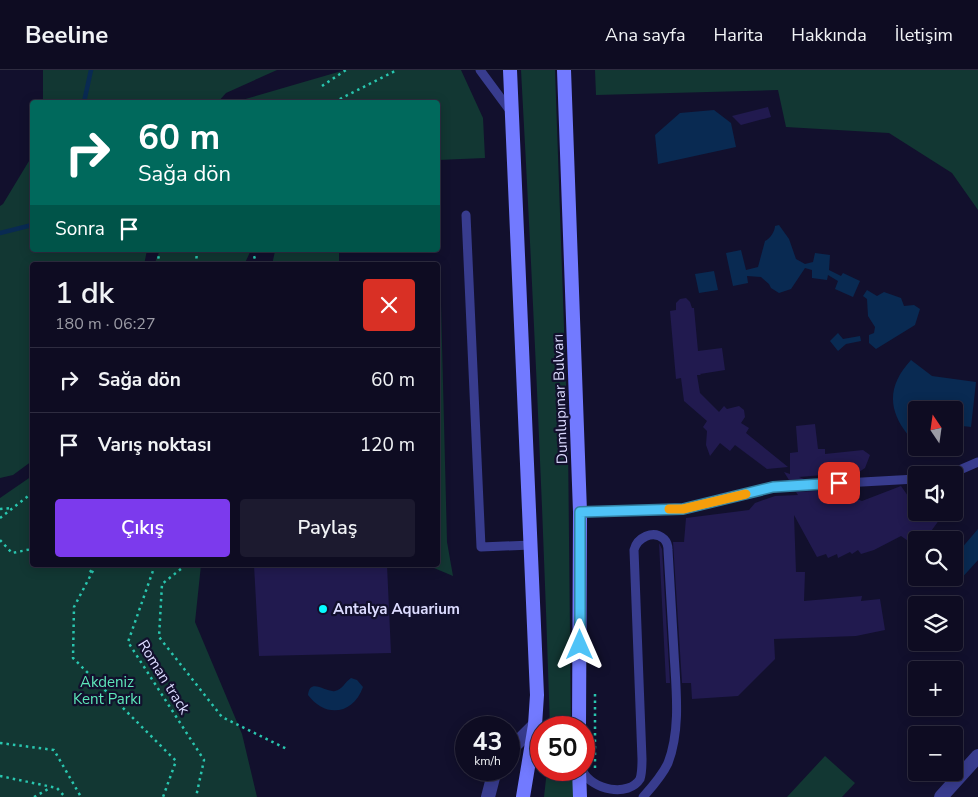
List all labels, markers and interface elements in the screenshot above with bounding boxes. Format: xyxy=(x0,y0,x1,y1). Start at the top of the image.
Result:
text: Beeline xyxy=(25,19,108,51)
text: Ana sayfa xyxy=(605,23,685,47)
text: Harita xyxy=(713,23,763,47)
text: Hakkında xyxy=(791,23,867,47)
text: İletişim xyxy=(895,23,953,47)
text: 60 m xyxy=(138,114,220,161)
icon: right xyxy=(55,120,120,185)
text: Sağa dön xyxy=(138,159,231,189)
icon: arrive xyxy=(115,215,143,243)
text: Sonra xyxy=(55,216,105,242)
text: 1 dk xyxy=(55,273,114,314)
button: close xyxy=(363,279,415,331)
text: 180 m · 06:27 xyxy=(55,313,156,335)
street label: Dumlupınar Bulvarı xyxy=(548,334,572,464)
icon: right xyxy=(55,366,83,394)
text: Sağa dön xyxy=(98,367,181,393)
text: 60 m xyxy=(371,367,415,393)
north arrow xyxy=(908,401,962,456)
map controls xyxy=(908,401,963,781)
icon: arrive xyxy=(55,431,83,459)
text: Varış noktası xyxy=(98,432,211,458)
text: 120 m xyxy=(360,432,415,458)
pin xyxy=(818,462,860,504)
button: sound xyxy=(908,466,963,521)
icon: arrive xyxy=(825,469,853,497)
button: Çıkış xyxy=(55,499,230,557)
button: Paylaş xyxy=(240,499,415,557)
button: search xyxy=(908,531,963,586)
button: layers xyxy=(908,596,963,651)
place label: Antalya Aquarium xyxy=(333,599,460,619)
marker: Antalya Aquarium xyxy=(317,603,329,615)
position arrow xyxy=(553,618,605,670)
street label: Roman track xyxy=(133,636,195,718)
button: + xyxy=(908,661,963,716)
park label: Akdeniz Kent Parkı xyxy=(73,672,141,709)
speed limit sign: 50 xyxy=(530,716,595,781)
text: 43 xyxy=(472,725,503,759)
button: − xyxy=(908,726,963,781)
text: km/h xyxy=(474,753,501,769)

